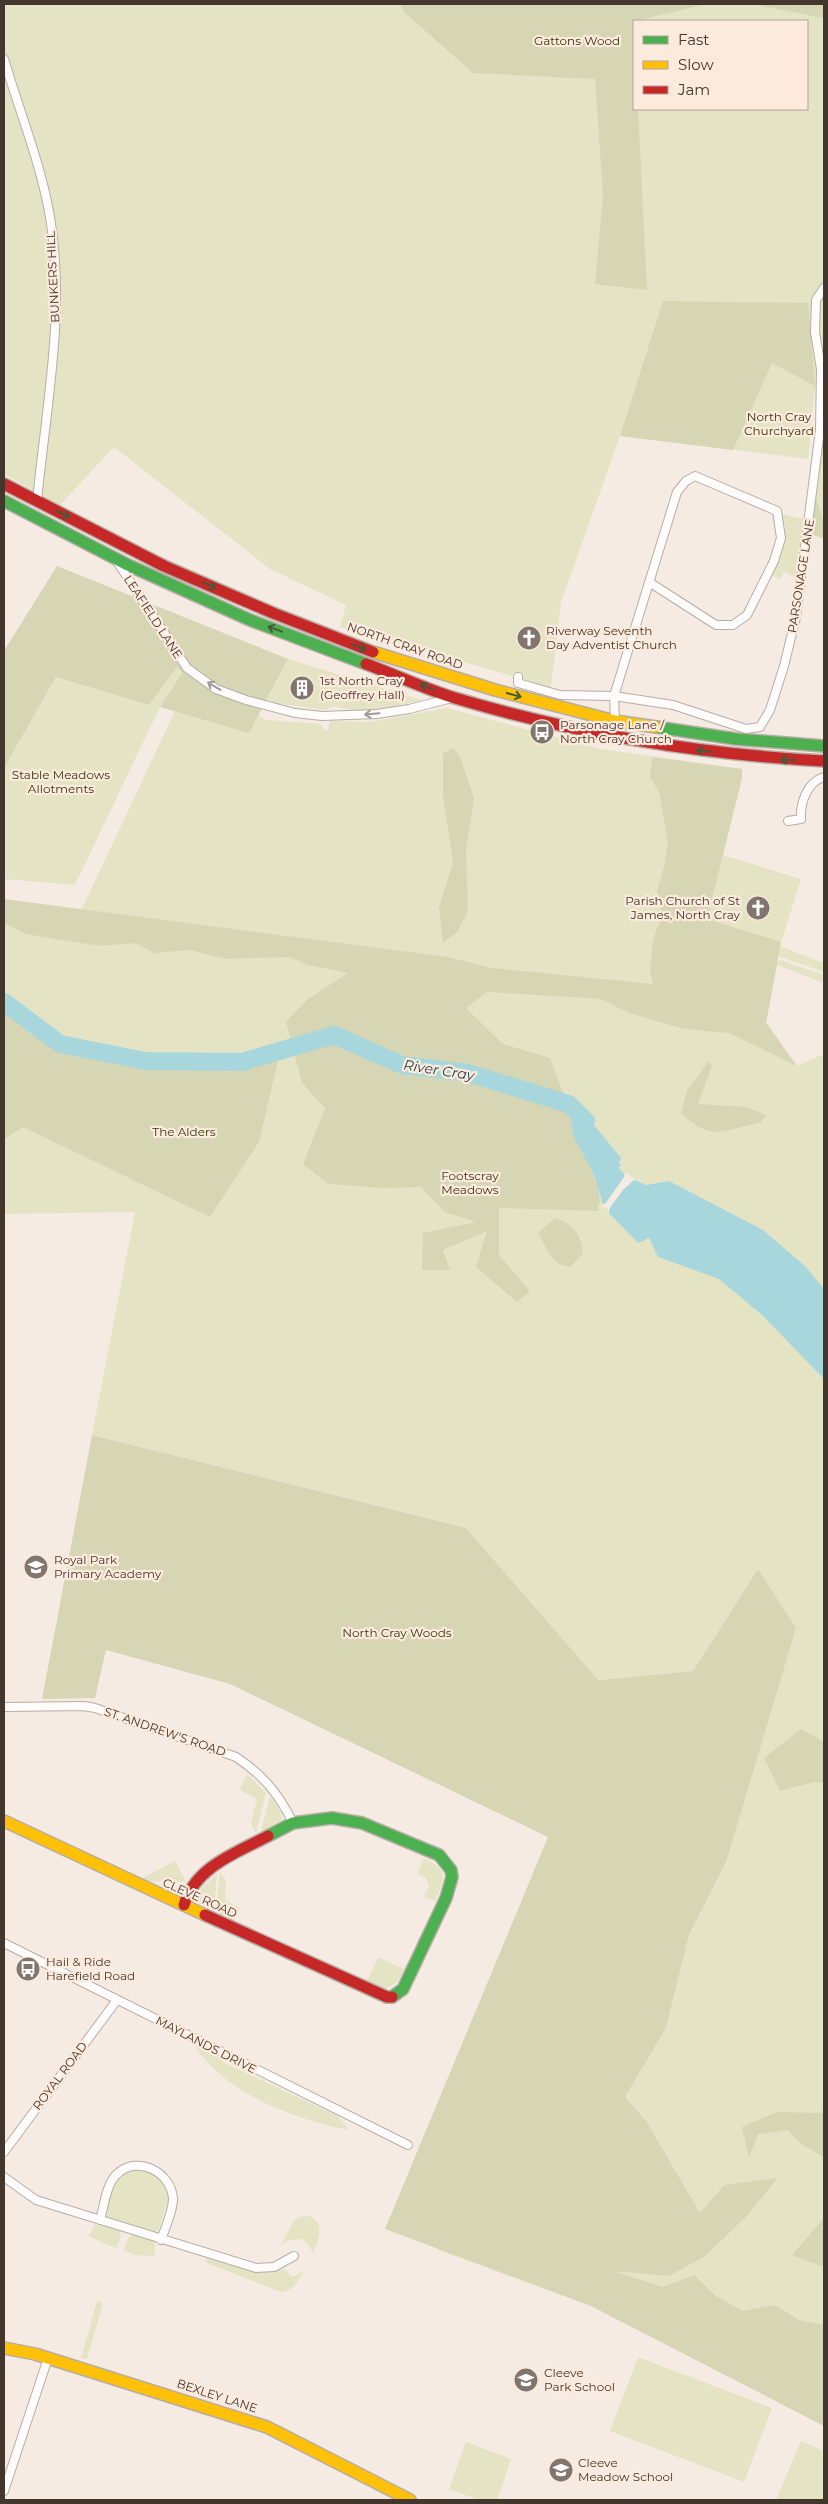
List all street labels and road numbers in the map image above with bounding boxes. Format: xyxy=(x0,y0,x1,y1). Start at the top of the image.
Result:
street label: BUNKERS HILL xyxy=(43,231,62,323)
street label: PARSONAGE LANE xyxy=(784,518,817,634)
street label: LEAFIELD LANE xyxy=(121,572,186,661)
street label: NORTH CRAY ROAD xyxy=(345,619,465,672)
street label: ST. ANDREW'S ROAD xyxy=(102,1704,228,1759)
street label: CLEVE ROAD xyxy=(161,1874,240,1921)
street label: MAYLANDS DRIVE xyxy=(153,2013,259,2076)
street label: ROYAL ROAD xyxy=(29,2039,90,2113)
street label: BEXLEY LANE xyxy=(175,2375,259,2416)

